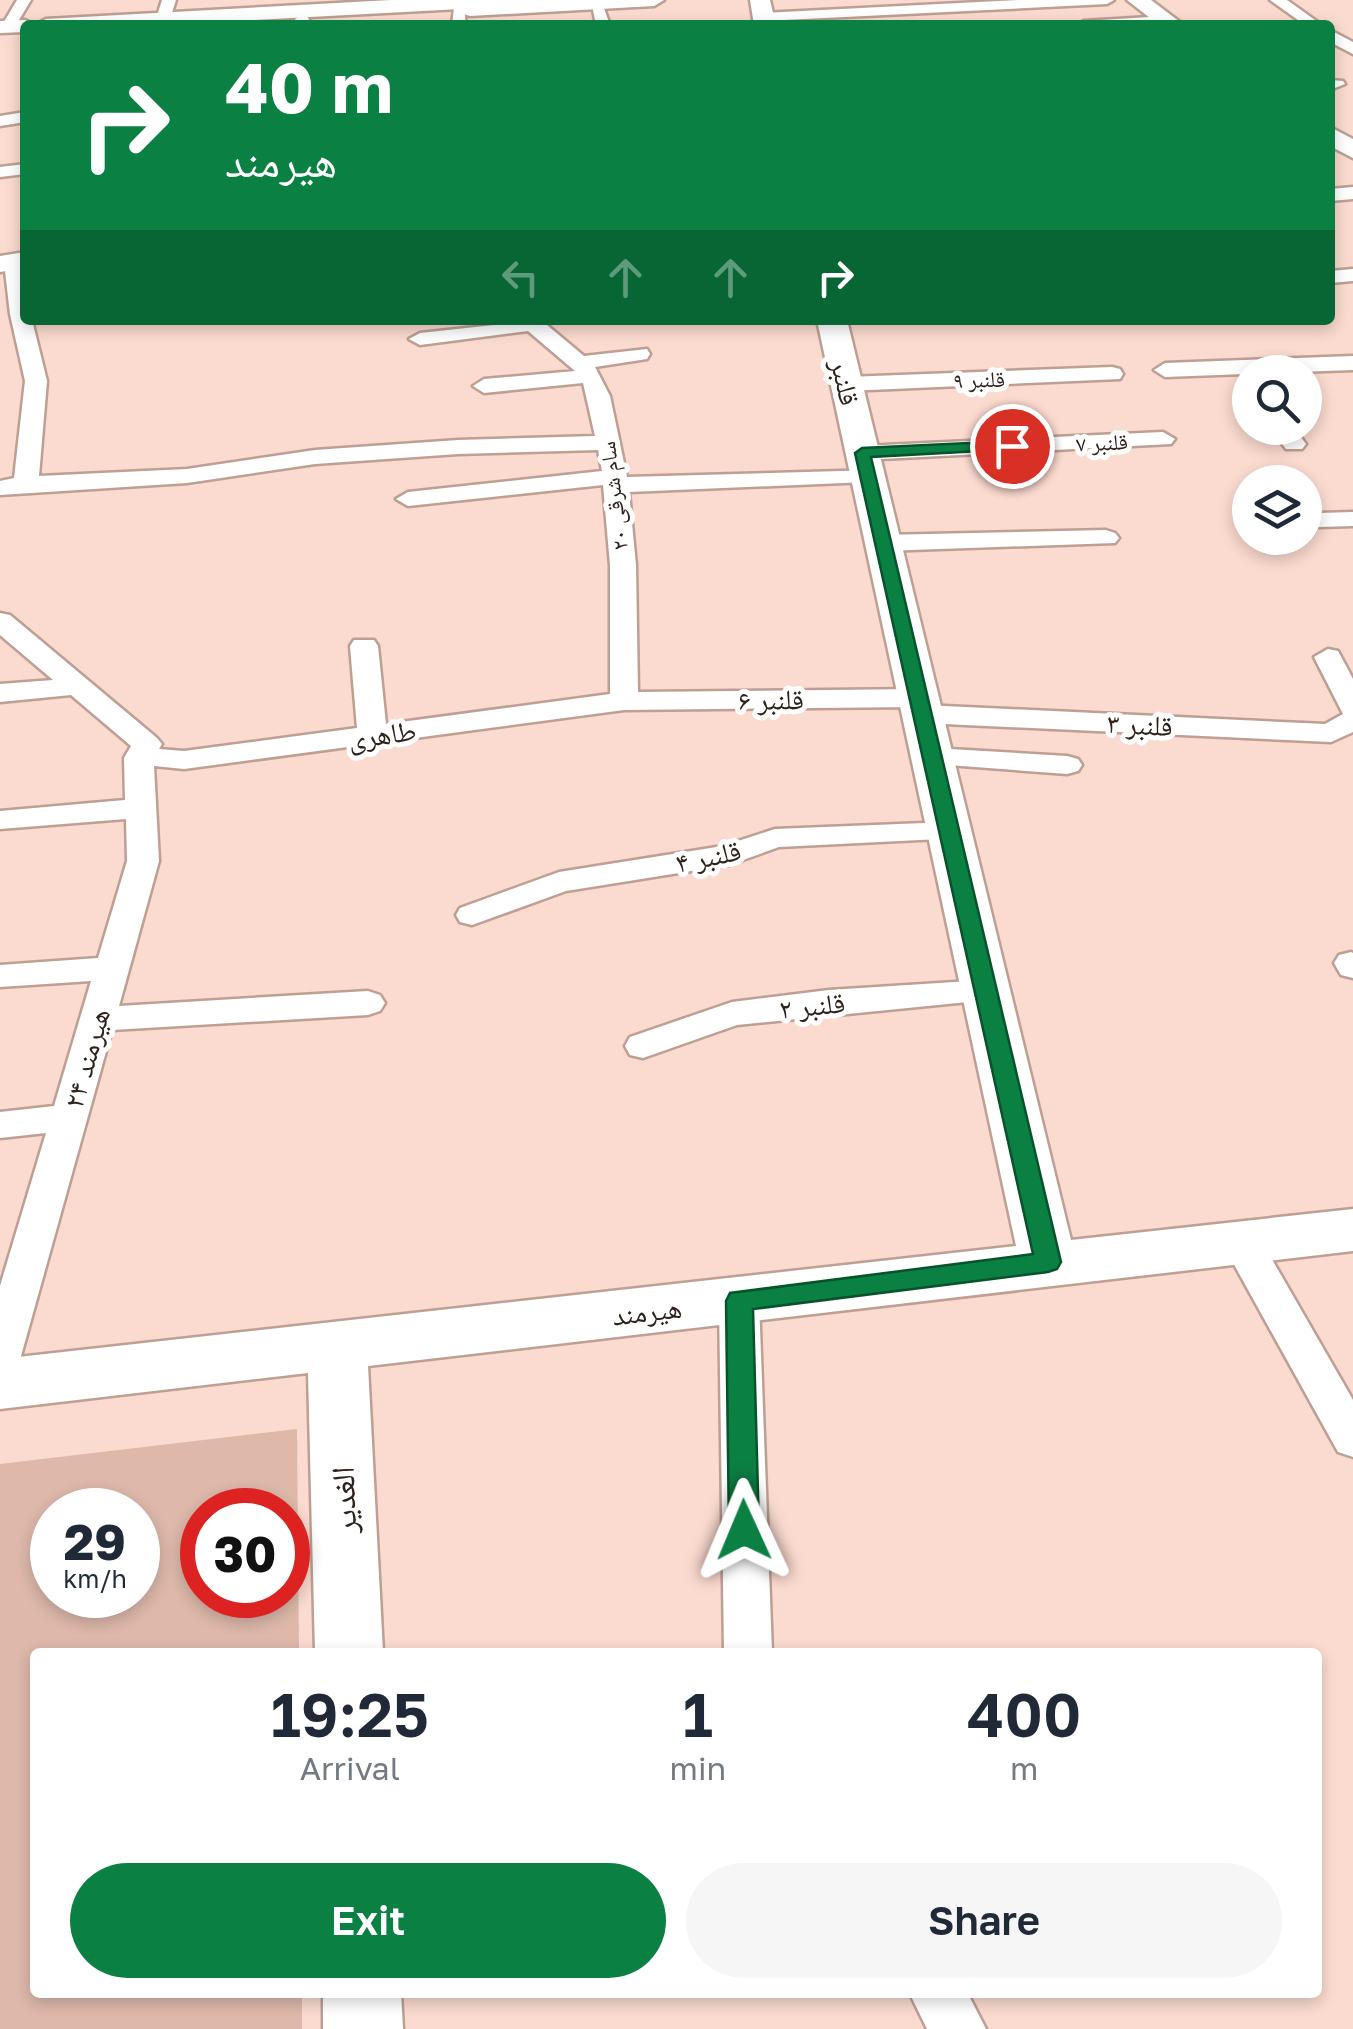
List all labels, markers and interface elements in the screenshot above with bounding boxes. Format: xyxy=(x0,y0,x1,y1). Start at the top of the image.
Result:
text: 40 m xyxy=(225,44,393,128)
icon: right xyxy=(60,60,190,190)
text: هیرمند xyxy=(225,133,337,187)
icon: left xyxy=(493,250,548,305)
icon: ahead xyxy=(598,250,653,305)
icon: ahead xyxy=(703,250,758,305)
icon: right xyxy=(808,250,863,305)
street label: قلنبر xyxy=(824,355,867,408)
map controls xyxy=(1232,355,1322,555)
button: search xyxy=(1232,355,1322,445)
street label: قلنبر ۹ xyxy=(953,365,1005,393)
pin xyxy=(970,404,1055,489)
icon: arrive xyxy=(985,419,1040,474)
street label: قلنبر ۷ xyxy=(1075,427,1129,457)
street label: سام شرقی ۲۰ xyxy=(593,440,635,552)
button: layers xyxy=(1232,465,1322,555)
street label: قلنبر ۶ xyxy=(738,682,804,716)
street label: قلنبر ۳ xyxy=(1106,706,1174,742)
street label: طاهری xyxy=(346,713,418,756)
street label: قلنبر ۴ xyxy=(672,833,744,879)
street label: قلنبر ۲ xyxy=(778,985,846,1025)
street label: هیرمند ۲۴ xyxy=(56,1004,116,1112)
street label: هیرمند xyxy=(610,1290,684,1332)
street label: الغدیر xyxy=(323,1466,363,1535)
position arrow xyxy=(692,1478,796,1582)
speed limit sign: 30 xyxy=(180,1488,310,1618)
text: 29 xyxy=(64,1511,126,1571)
text: km/h xyxy=(63,1563,127,1594)
text: 19:25 xyxy=(271,1678,429,1750)
text: 1 xyxy=(683,1678,713,1750)
text: 400 xyxy=(967,1678,1081,1750)
text: Arrival xyxy=(300,1749,400,1787)
text: min xyxy=(670,1749,726,1787)
text: m xyxy=(1010,1749,1038,1787)
button: Exit xyxy=(70,1863,666,1978)
button: Share xyxy=(686,1863,1282,1978)

